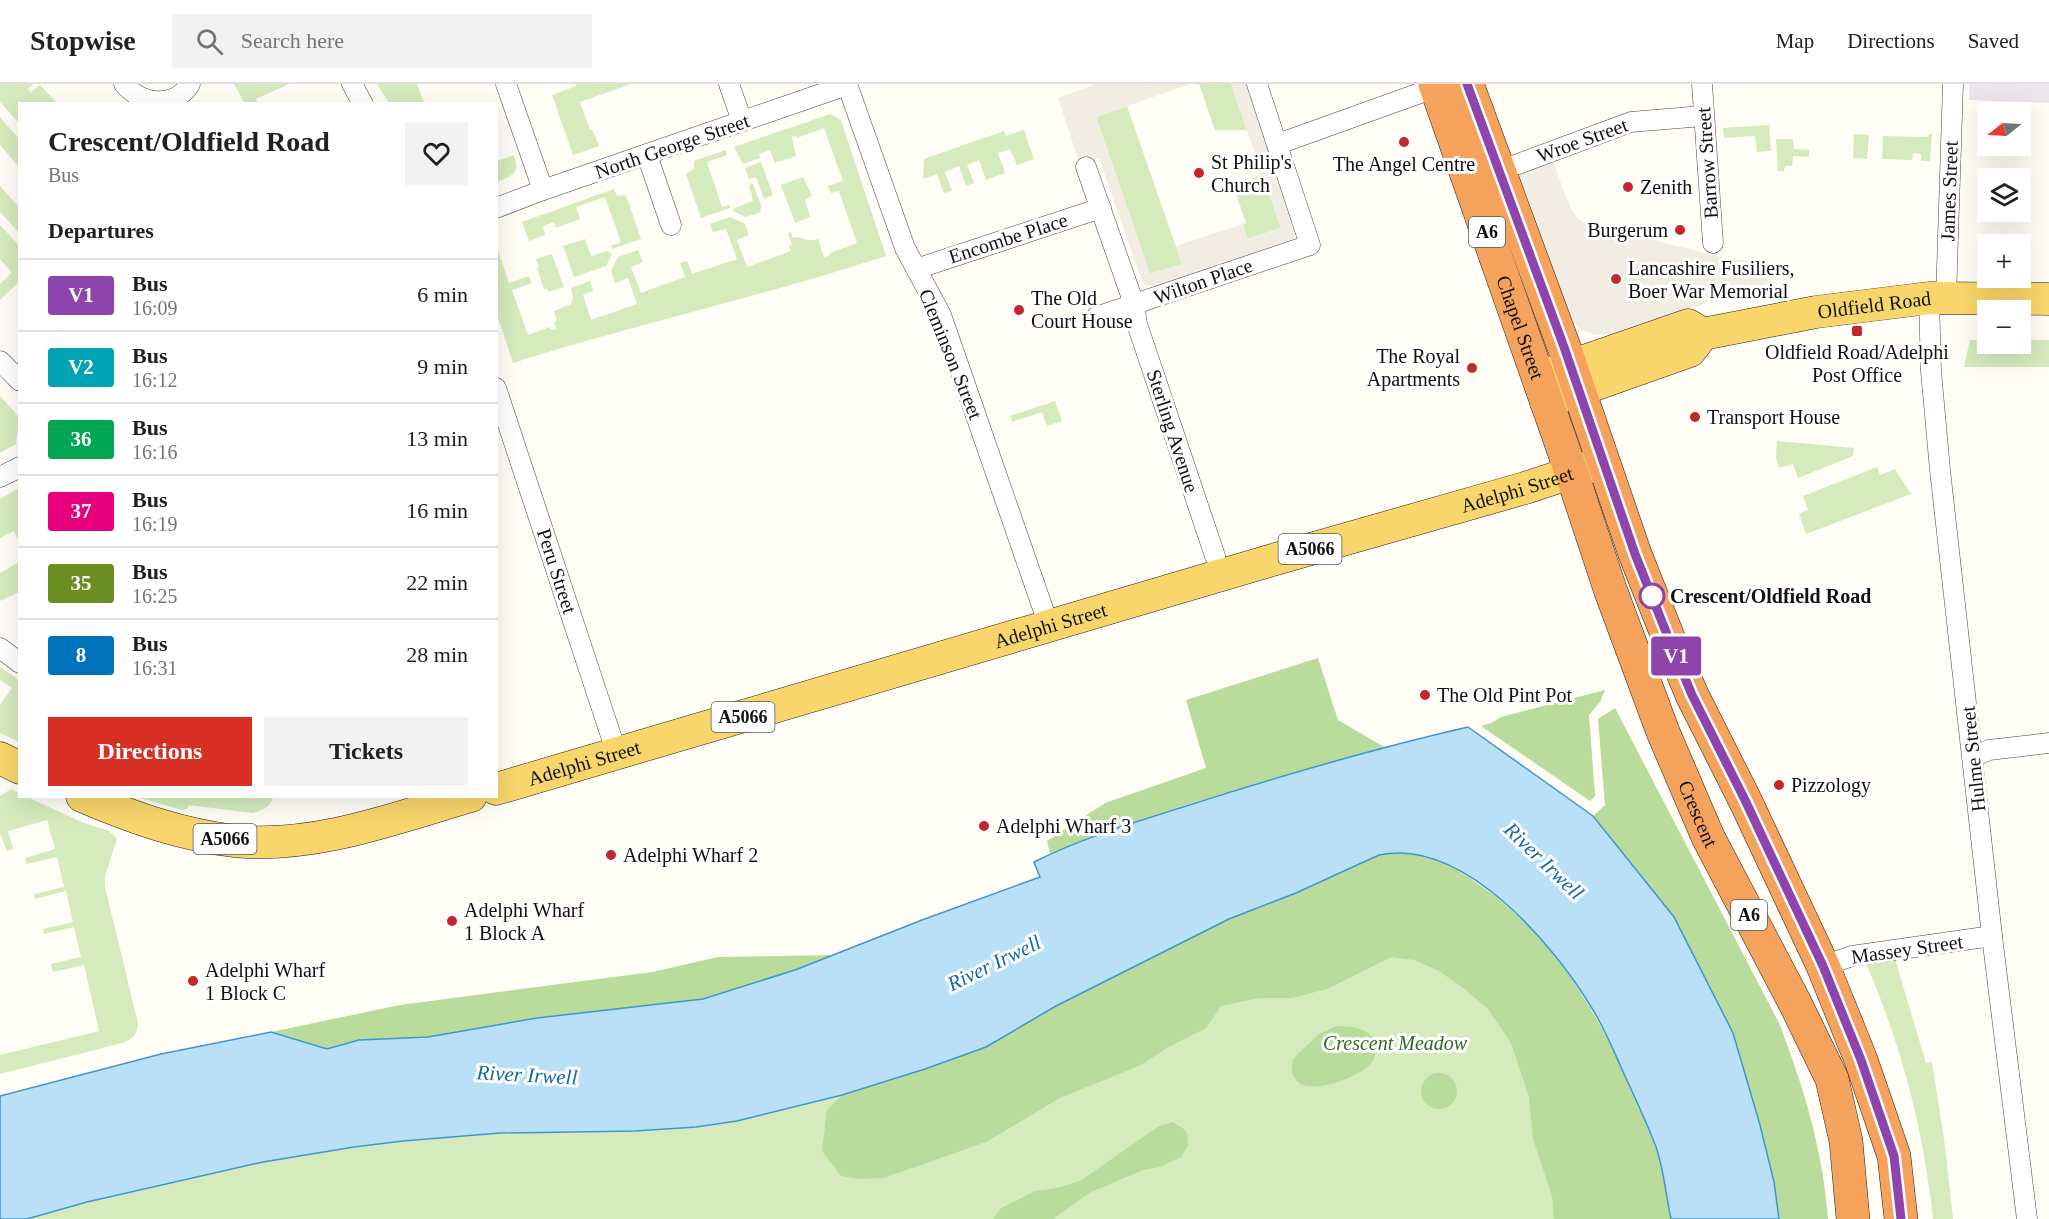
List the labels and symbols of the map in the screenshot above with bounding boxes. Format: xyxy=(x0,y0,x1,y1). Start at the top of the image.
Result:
north arrow xyxy=(1977,102,2031,156)
street label: Barrow Street xyxy=(1692,106,1722,219)
street label: North George Street xyxy=(592,109,753,184)
street label: Wroe Street xyxy=(1533,113,1631,167)
marker: The Angel Centre xyxy=(1397,135,1411,149)
street label: James Street xyxy=(1936,140,1962,242)
place label: St Philip's Church xyxy=(1211,151,1292,196)
place label: The Angel Centre xyxy=(1333,153,1475,176)
marker: St Philip's Church xyxy=(1192,166,1206,180)
place label: Zenith xyxy=(1640,176,1692,198)
marker: Zenith xyxy=(1621,180,1635,194)
street label: Encombe Place xyxy=(946,208,1070,268)
road number: A6 xyxy=(1469,217,1505,247)
place label: Burgerum xyxy=(1587,219,1668,242)
marker: Burgerum xyxy=(1673,223,1687,237)
street label: Wilton Place xyxy=(1151,254,1255,308)
place label: Lancashire Fusiliers, Boer War Memorial xyxy=(1628,257,1795,302)
marker: Lancashire Fusiliers, Boer War Memorial xyxy=(1609,272,1623,286)
street label: Chapel Street xyxy=(1492,273,1549,383)
street label: Cleminson Street xyxy=(915,286,987,423)
place label: The Old Court House xyxy=(1031,287,1133,332)
street label: Oldfield Road xyxy=(1816,287,1932,323)
marker: The Old Court House xyxy=(1012,303,1026,317)
marker: Oldfield Road/Adelphi Post Office xyxy=(1850,324,1864,338)
place label: Oldfield Road/Adelphi Post Office xyxy=(1765,341,1949,386)
place label: The Royal Apartments xyxy=(1367,345,1460,391)
marker: The Royal Apartments xyxy=(1465,361,1479,375)
street label: Sterling Avenue xyxy=(1142,367,1203,496)
place label: Transport House xyxy=(1707,406,1840,429)
marker: Transport House xyxy=(1688,410,1702,424)
street label: Adelphi Street xyxy=(1458,462,1576,517)
street label: Peru Street xyxy=(533,526,581,617)
road number: A5066 xyxy=(1278,534,1342,564)
marker: Crescent/Oldfield Road xyxy=(1639,583,1665,609)
place label: Crescent/Oldfield Road xyxy=(1670,585,1871,607)
street label: Adelphi Street xyxy=(992,598,1110,652)
line badge: V1 xyxy=(1649,636,1703,676)
place label: The Old Pint Pot xyxy=(1437,684,1572,706)
marker: The Old Pint Pot xyxy=(1418,688,1432,702)
road number: A5066 xyxy=(712,702,774,732)
street label: Hulme Street xyxy=(1956,705,1989,813)
street label: Adelphi Street xyxy=(525,736,643,790)
place label: Pizzology xyxy=(1791,774,1871,797)
street label: Crescent xyxy=(1674,777,1722,851)
marker: Pizzology xyxy=(1772,778,1786,792)
place label: Adelphi Wharf 3 xyxy=(996,815,1131,838)
water label: River Irwell xyxy=(1499,817,1589,905)
marker: Adelphi Wharf 3 xyxy=(977,819,991,833)
road number: A5066 xyxy=(194,824,256,854)
place label: Adelphi Wharf 2 xyxy=(623,844,758,867)
marker: Adelphi Wharf 2 xyxy=(604,848,618,862)
place label: Adelphi Wharf 1 Block A xyxy=(464,899,584,944)
road number: A6 xyxy=(1731,900,1767,930)
marker: Adelphi Wharf 1 Block A xyxy=(445,914,459,928)
water label: River Irwell xyxy=(943,930,1045,996)
street label: Massey Street xyxy=(1850,930,1965,969)
place label: Adelphi Wharf 1 Block C xyxy=(205,959,325,1004)
marker: Adelphi Wharf 1 Block C xyxy=(186,974,200,988)
park label: Crescent Meadow xyxy=(1323,1032,1468,1054)
water label: River Irwell xyxy=(475,1060,578,1090)

